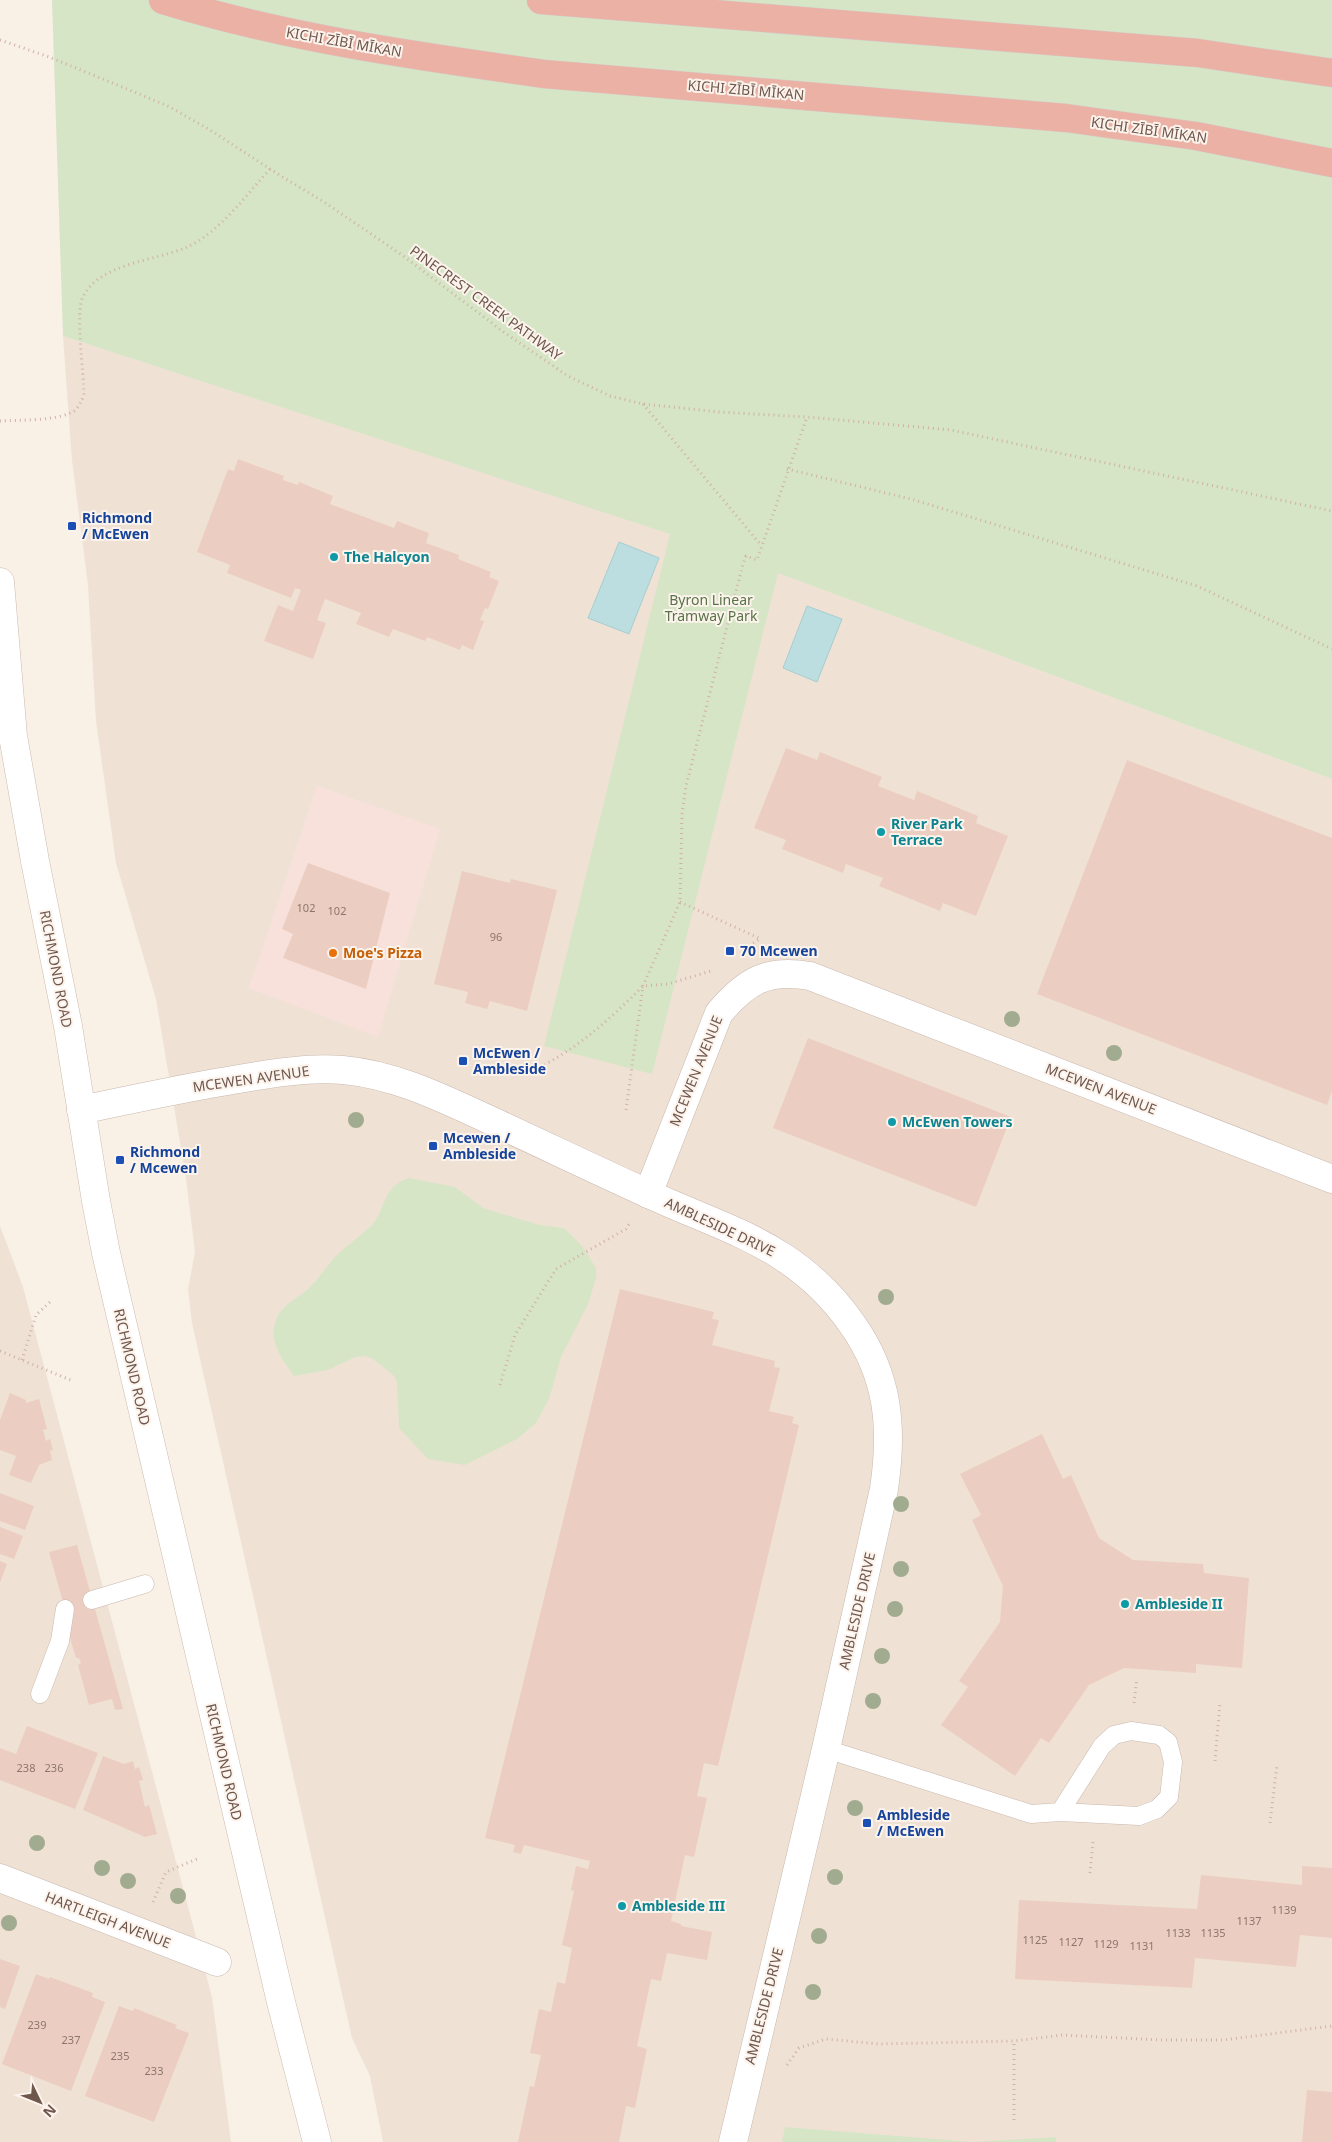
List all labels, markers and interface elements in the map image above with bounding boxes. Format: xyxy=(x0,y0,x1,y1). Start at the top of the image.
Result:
street label: KICHI ZĪBĪ MĪKAN xyxy=(285,22,403,61)
street label: KICHI ZĪBĪ MĪKAN xyxy=(687,75,805,104)
street label: KICHI ZĪBĪ MĪKAN xyxy=(1090,112,1208,147)
street label: PINECREST CREEK PATHWAY xyxy=(406,241,566,364)
place label: Richmond / McEwen xyxy=(82,508,152,543)
marker: Richmond / McEwen xyxy=(66,520,78,532)
place label: The Halcyon xyxy=(344,547,430,566)
marker: The Halcyon xyxy=(328,551,340,563)
park label: Byron Linear Tramway Park xyxy=(665,590,758,625)
place label: River Park Terrace xyxy=(891,814,963,849)
marker: River Park Terrace xyxy=(875,826,887,838)
house number: 102 xyxy=(297,900,315,915)
house number: 102 xyxy=(328,903,346,918)
street label: RICHMOND ROAD xyxy=(36,909,77,1029)
house number: 96 xyxy=(490,929,502,944)
place label: 70 Mcewen xyxy=(740,941,818,960)
place label: Moe's Pizza xyxy=(343,943,422,962)
marker: 70 Mcewen xyxy=(724,945,736,957)
marker: Moe's Pizza xyxy=(327,947,339,959)
street label: MCEWEN AVENUE xyxy=(665,1013,726,1129)
place label: McEwen / Ambleside xyxy=(473,1043,546,1078)
marker: McEwen / Ambleside xyxy=(457,1055,469,1067)
street label: MCEWEN AVENUE xyxy=(1043,1059,1160,1118)
street label: MCEWEN AVENUE xyxy=(191,1061,311,1096)
place label: McEwen Towers xyxy=(902,1112,1013,1131)
marker: McEwen Towers xyxy=(886,1116,898,1128)
place label: Mcewen / Ambleside xyxy=(443,1128,516,1163)
marker: Mcewen / Ambleside xyxy=(427,1140,439,1152)
place label: Richmond / Mcewen xyxy=(130,1142,200,1177)
marker: Richmond / Mcewen xyxy=(114,1154,126,1166)
street label: AMBLESIDE DRIVE xyxy=(662,1193,779,1260)
street label: RICHMOND ROAD xyxy=(110,1307,155,1427)
street label: AMBLESIDE DRIVE xyxy=(834,1550,879,1671)
place label: Ambleside II xyxy=(1135,1594,1223,1613)
marker: Ambleside II xyxy=(1119,1598,1131,1610)
street label: RICHMOND ROAD xyxy=(202,1702,247,1822)
house number: 238 xyxy=(17,1760,35,1775)
house number: 236 xyxy=(45,1760,63,1775)
place label: Ambleside / McEwen xyxy=(877,1805,950,1840)
marker: Ambleside / McEwen xyxy=(861,1817,873,1829)
street label: HARTLEIGH AVENUE xyxy=(43,1887,174,1952)
place label: Ambleside III xyxy=(632,1896,725,1915)
marker: Ambleside III xyxy=(616,1900,628,1912)
house number: 1139 xyxy=(1271,1902,1297,1917)
house number: 1137 xyxy=(1236,1913,1262,1928)
house number: 1133 xyxy=(1165,1925,1191,1940)
house number: 1135 xyxy=(1200,1925,1226,1940)
house number: 1125 xyxy=(1022,1932,1048,1947)
house number: 1127 xyxy=(1058,1934,1084,1949)
house number: 1129 xyxy=(1093,1936,1119,1951)
house number: 1131 xyxy=(1129,1938,1155,1953)
street label: AMBLESIDE DRIVE xyxy=(740,1945,787,2066)
house number: 239 xyxy=(28,2017,46,2032)
house number: 237 xyxy=(62,2032,80,2047)
house number: 235 xyxy=(111,2048,129,2063)
house number: 233 xyxy=(145,2063,163,2078)
north arrow xyxy=(15,2077,65,2127)
text: N xyxy=(39,2101,61,2122)

